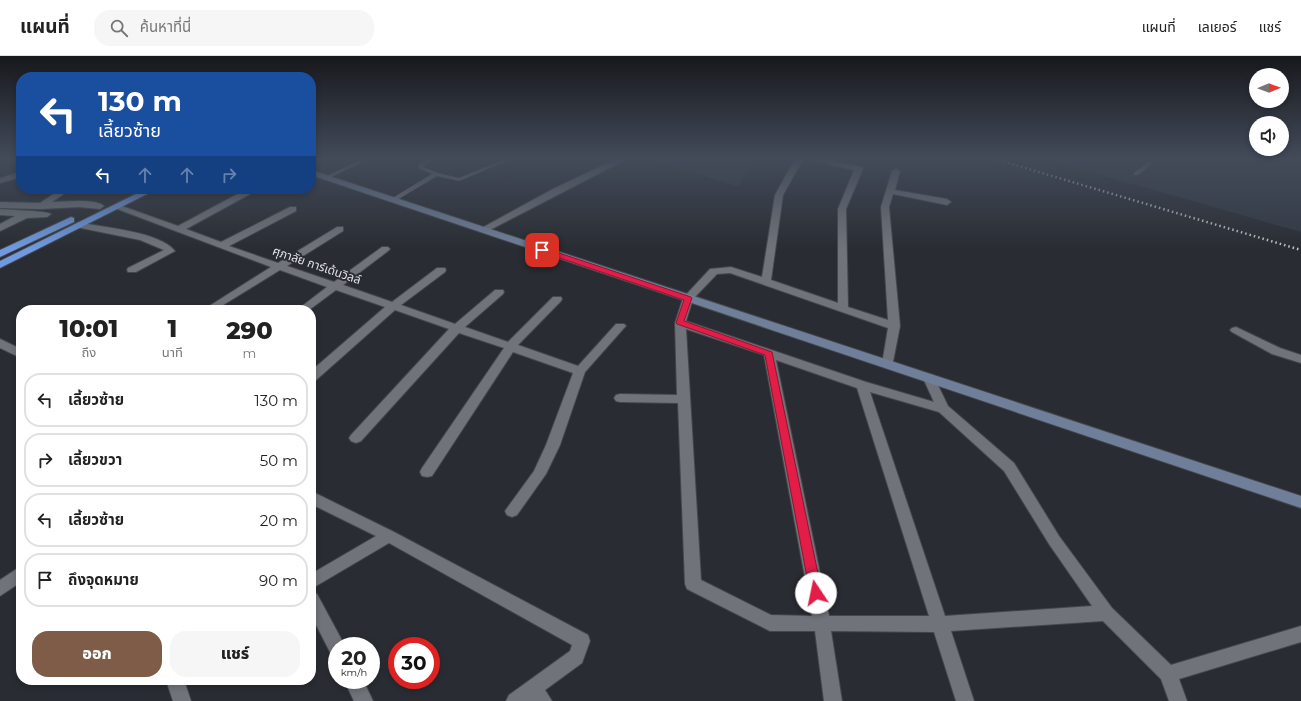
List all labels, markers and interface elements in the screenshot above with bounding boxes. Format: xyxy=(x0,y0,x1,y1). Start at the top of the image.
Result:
search box xyxy=(94,10,374,46)
text: แผนที่ xyxy=(20,15,70,38)
icon: search xyxy=(108,17,130,39)
text: ค้นหาที่นี่ xyxy=(140,17,191,36)
text: แผนที่ xyxy=(1142,18,1176,36)
text: เลเยอร์ xyxy=(1198,18,1237,36)
text: แชร์ xyxy=(1259,18,1281,36)
north arrow xyxy=(1249,68,1289,108)
map controls xyxy=(1249,68,1289,156)
text: 130 m xyxy=(98,84,182,118)
icon: left xyxy=(32,88,84,140)
button: sound xyxy=(1249,116,1289,156)
text: เลี้ยวซ้าย xyxy=(98,120,161,142)
icon: left xyxy=(92,164,114,186)
icon: ahead xyxy=(134,164,156,186)
icon: ahead xyxy=(176,164,198,186)
icon: right xyxy=(218,164,240,186)
pin xyxy=(525,233,559,267)
icon: arrive xyxy=(531,239,553,261)
street label: ศุภาลัย การ์เด้นวิลล์ xyxy=(271,243,363,287)
text: 10:01 xyxy=(59,314,118,343)
text: 1 xyxy=(167,314,177,343)
text: 290 xyxy=(226,316,273,345)
text: ถึง xyxy=(81,344,96,360)
text: นาที xyxy=(162,344,183,360)
text: m xyxy=(243,345,256,361)
icon: left xyxy=(34,389,56,411)
text: เลี้ยวซ้าย xyxy=(68,390,124,409)
text: 130 m xyxy=(254,391,298,410)
icon: right xyxy=(34,449,56,471)
text: เลี้ยวขวา xyxy=(68,450,122,469)
text: 50 m xyxy=(260,451,298,470)
icon: left xyxy=(34,509,56,531)
text: เลี้ยวซ้าย xyxy=(68,510,124,529)
text: 20 m xyxy=(260,511,298,530)
icon: arrive xyxy=(34,569,56,591)
text: ถึงจุดหมาย xyxy=(68,570,139,589)
text: 90 m xyxy=(259,571,298,590)
position arrow xyxy=(795,572,837,614)
button: ออก xyxy=(32,631,162,677)
button: แชร์ xyxy=(170,631,300,677)
speed limit sign: 30 xyxy=(388,637,440,689)
text: 20 xyxy=(341,646,367,670)
text: km/h xyxy=(341,666,367,679)

